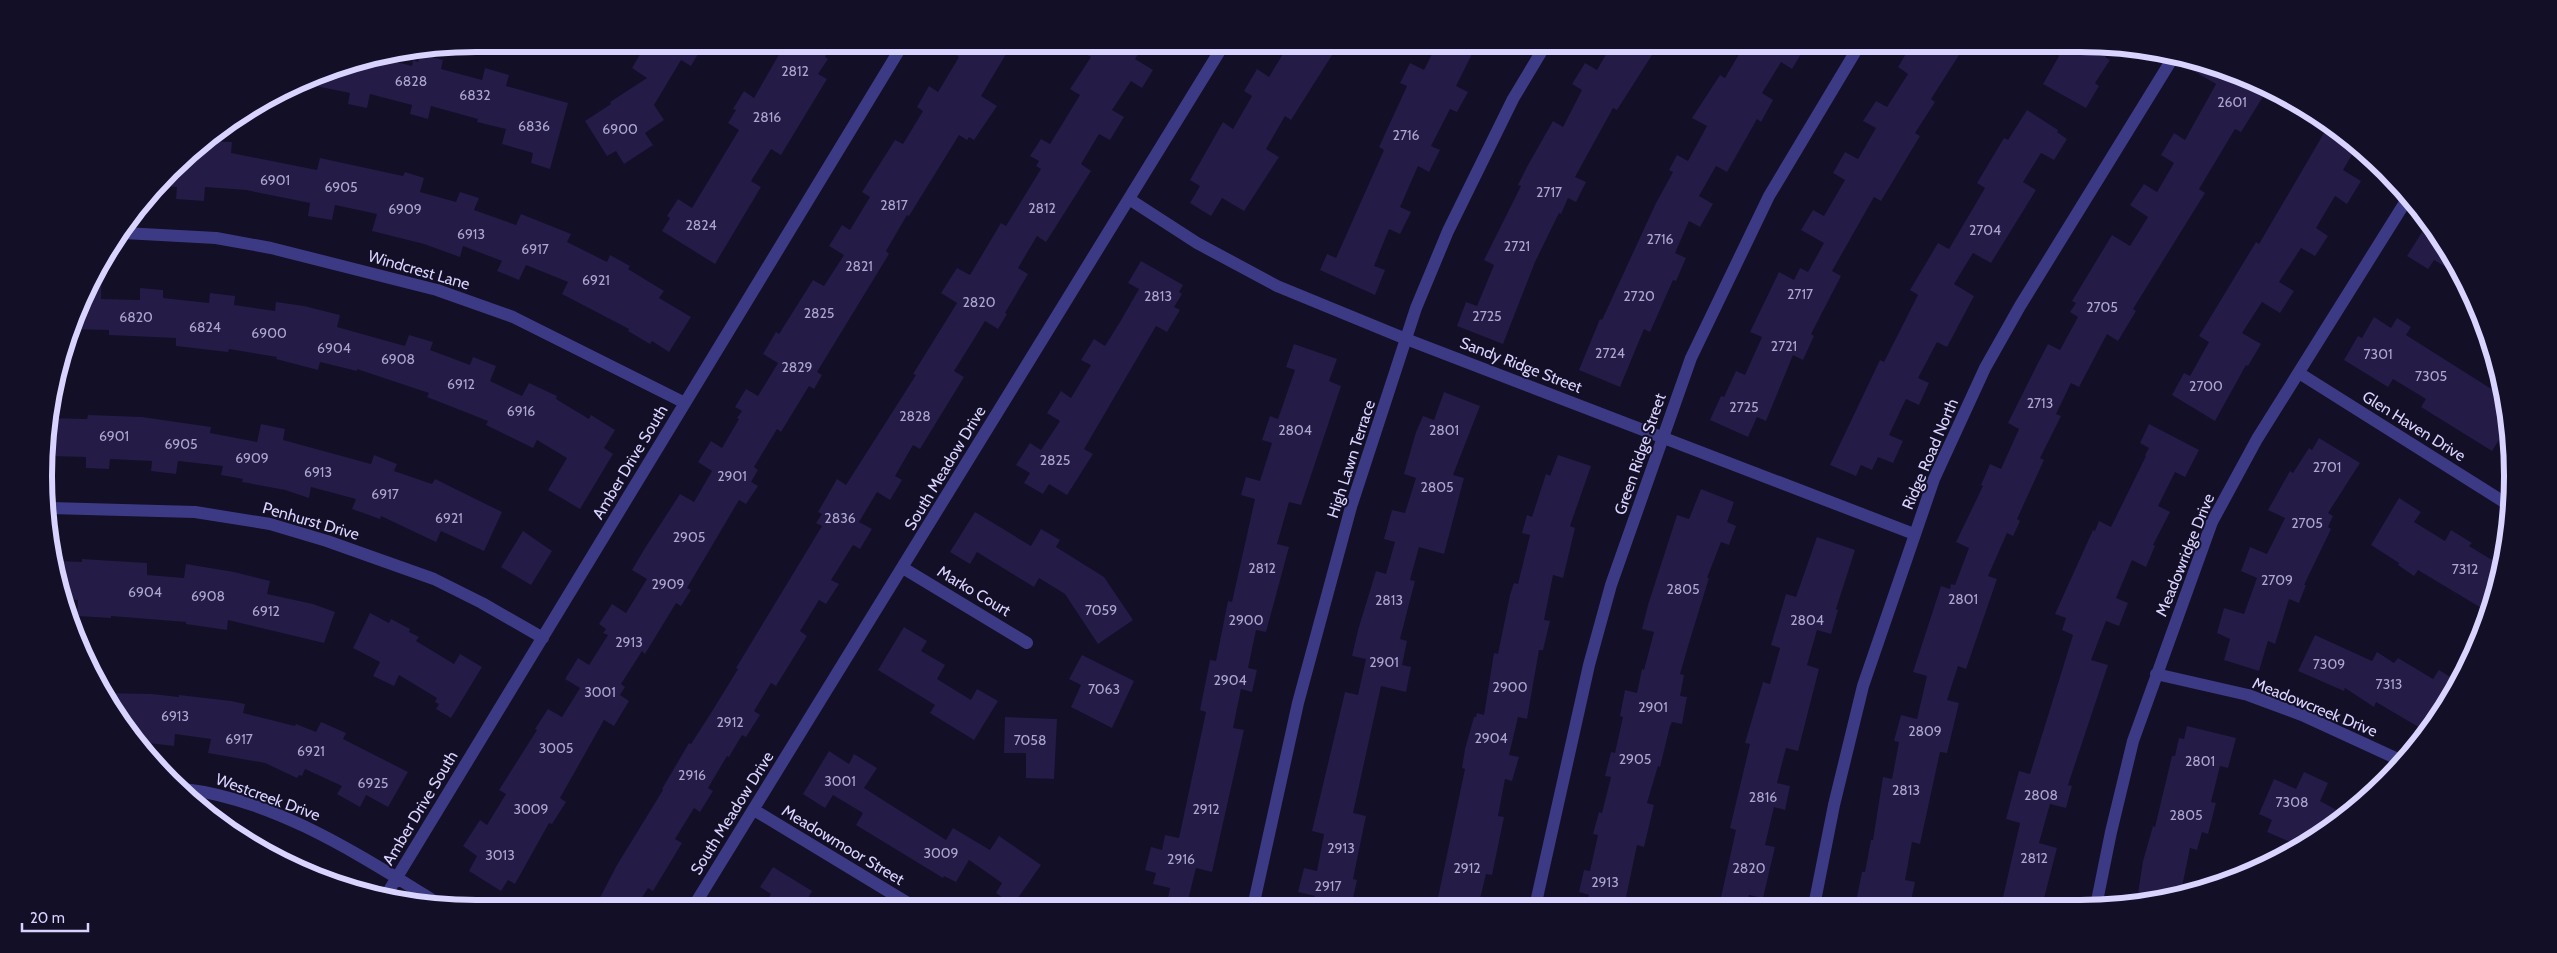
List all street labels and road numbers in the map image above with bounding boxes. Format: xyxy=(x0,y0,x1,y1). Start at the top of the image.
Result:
street label: Windcrest Lane xyxy=(366,246,472,294)
street label: Sandy Ridge Street xyxy=(1457,333,1585,397)
street label: Glen Haven Drive xyxy=(2359,387,2469,465)
street label: Green Ridge Street xyxy=(1610,390,1670,517)
street label: Ridge Road North xyxy=(1898,396,1962,512)
street label: High Lawn Terrace xyxy=(1323,398,1379,520)
street label: Amber Drive South xyxy=(588,402,672,522)
street label: South Meadow Drive xyxy=(900,402,990,534)
street label: Meadowridge Drive xyxy=(2152,491,2218,619)
street label: Penhurst Drive xyxy=(260,498,362,544)
street label: Marko Court xyxy=(934,562,1015,621)
street label: Meadowcreek Drive xyxy=(2250,673,2380,741)
street label: Amber Drive South xyxy=(378,748,462,868)
street label: South Meadow Drive xyxy=(686,748,778,878)
street label: Westcreek Drive xyxy=(213,769,323,825)
street label: Meadowmoor Street xyxy=(778,801,908,889)

